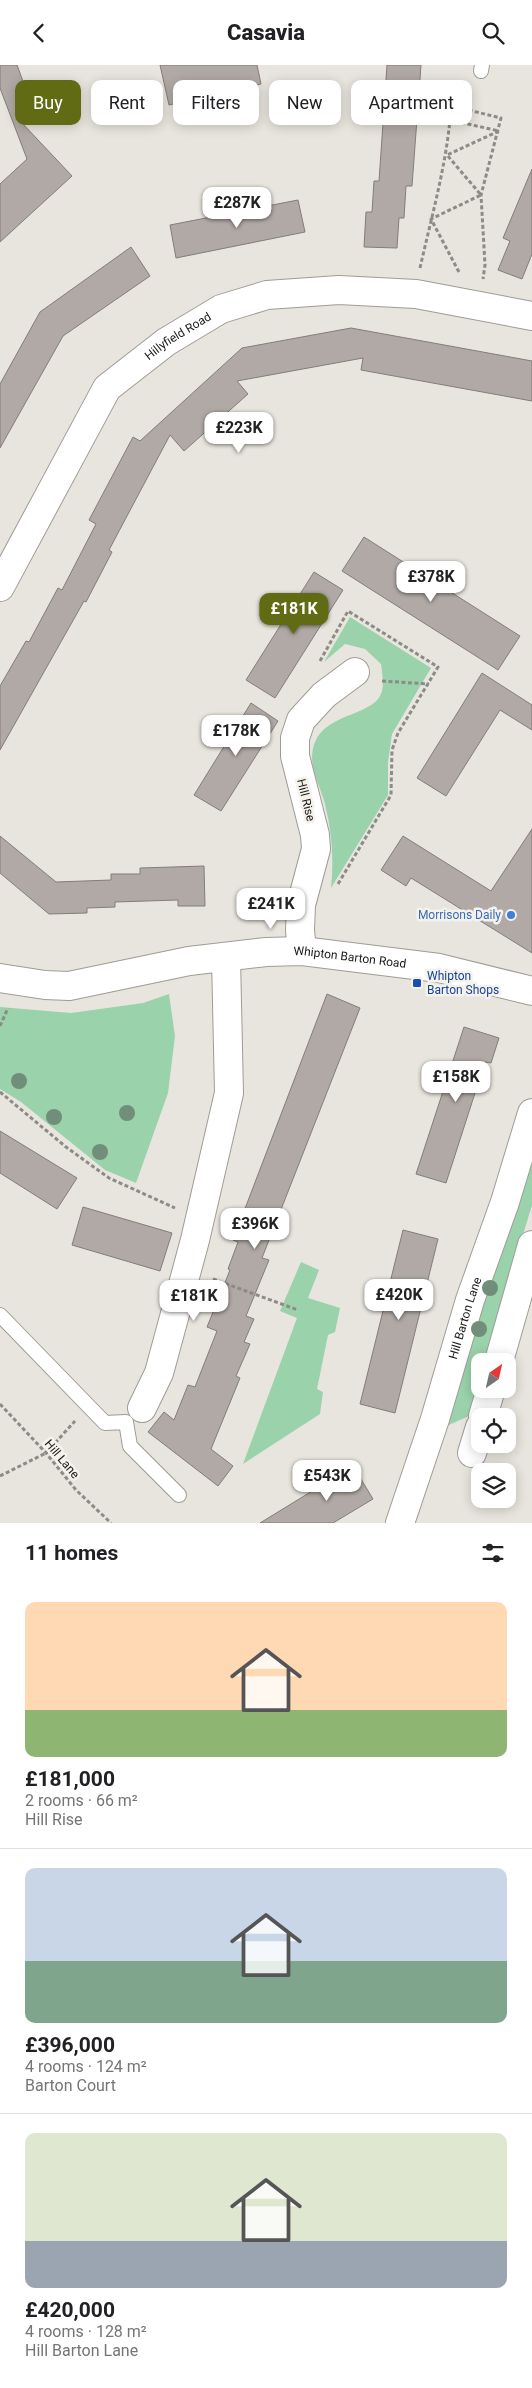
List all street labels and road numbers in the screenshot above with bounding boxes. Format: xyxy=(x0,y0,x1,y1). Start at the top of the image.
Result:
street label: Hillyfield Road xyxy=(142,310,214,363)
street label: Hill Rise xyxy=(294,777,318,823)
street label: Whipton Barton Road xyxy=(293,944,407,971)
street label: Hill Barton Lane xyxy=(446,1275,485,1361)
street label: Hill Lane xyxy=(42,1437,82,1481)

